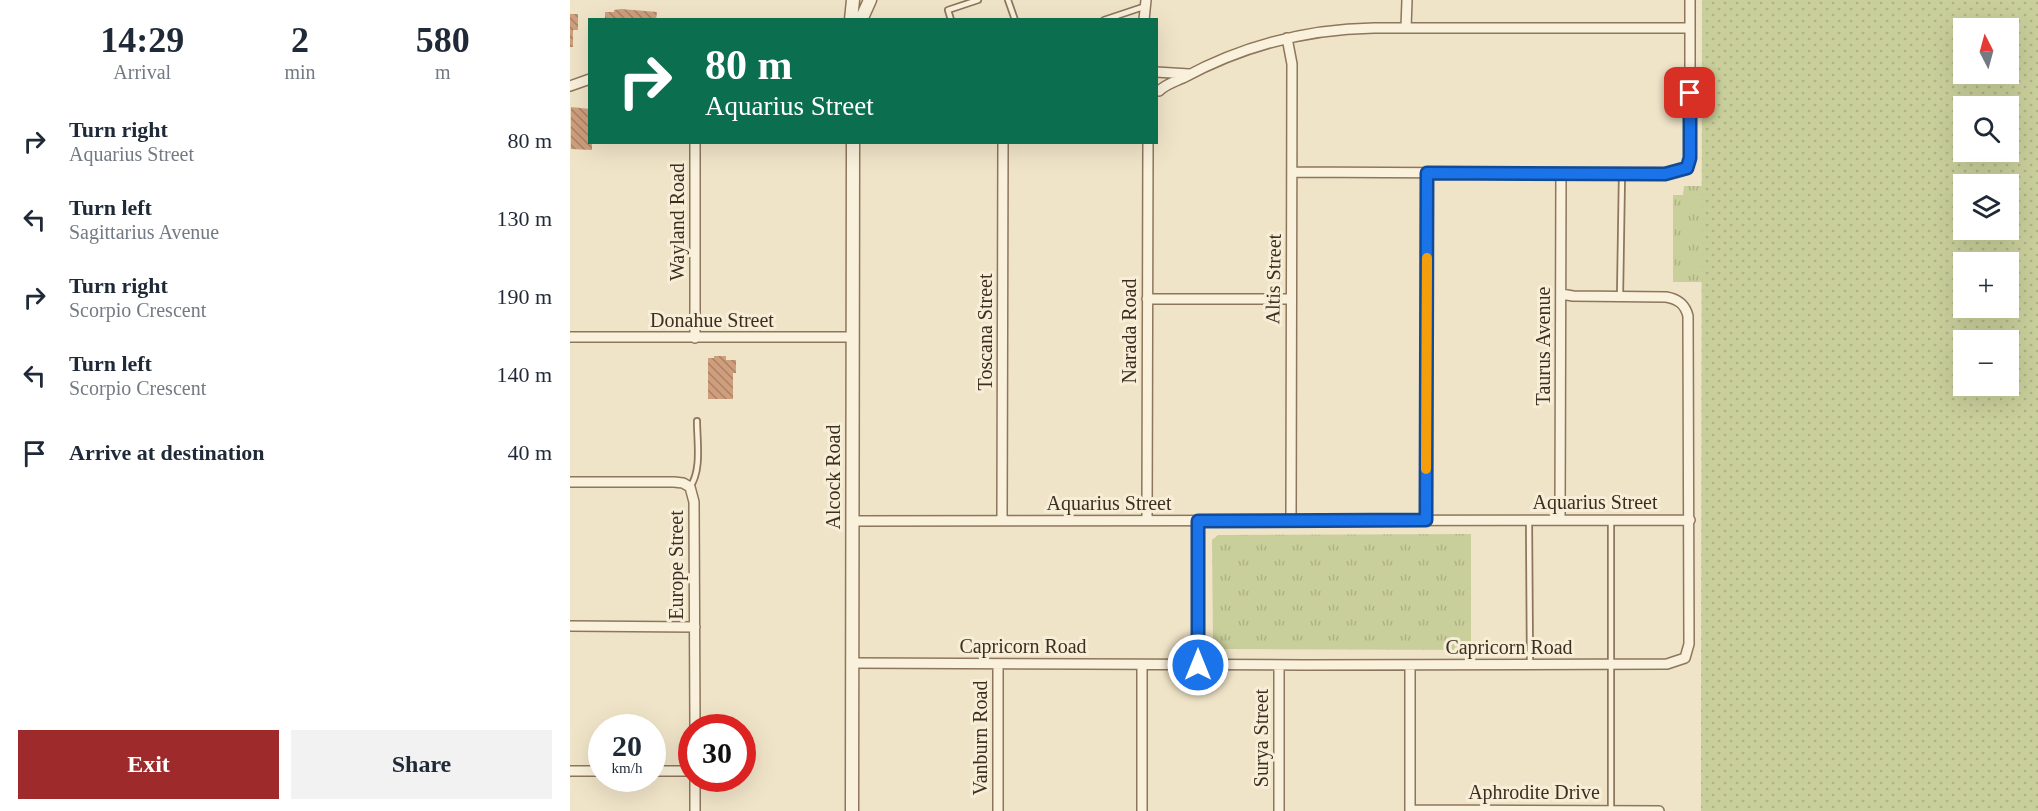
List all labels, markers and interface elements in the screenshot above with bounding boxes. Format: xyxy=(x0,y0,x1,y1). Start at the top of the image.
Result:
north arrow xyxy=(1953,18,2019,84)
map controls xyxy=(1953,18,2019,396)
text: 14:29 xyxy=(100,20,184,60)
text: 2 xyxy=(291,20,309,60)
text: 580 xyxy=(416,20,470,60)
icon: right xyxy=(606,42,684,120)
text: 80 m xyxy=(705,42,793,88)
text: Arrival xyxy=(113,61,171,83)
text: min xyxy=(284,61,316,83)
text: m xyxy=(435,61,451,83)
pin xyxy=(1664,67,1715,118)
icon: arrive xyxy=(1673,76,1706,109)
text: Aquarius Street xyxy=(705,91,874,121)
button: search xyxy=(1953,96,2019,162)
text: Turn right xyxy=(69,117,168,142)
icon: right xyxy=(18,125,51,158)
text: 80 m xyxy=(507,128,552,153)
text: Aquarius Street xyxy=(69,143,194,165)
street label: Wayland Road xyxy=(666,163,689,281)
button: layers xyxy=(1953,174,2019,240)
text: Turn left xyxy=(69,195,152,220)
icon: left xyxy=(18,203,51,236)
text: 130 m xyxy=(496,206,552,231)
text: Sagittarius Avenue xyxy=(69,221,219,243)
street label: Altis Street xyxy=(1261,233,1285,324)
button: + xyxy=(1953,252,2019,318)
text: Turn right xyxy=(69,273,168,298)
street label: Toscana Street xyxy=(974,273,996,390)
street label: Narada Road xyxy=(1118,279,1140,383)
icon: right xyxy=(18,281,51,314)
text: 190 m xyxy=(496,284,552,309)
street label: Taurus Avenue xyxy=(1532,287,1554,405)
text: Scorpio Crescent xyxy=(69,299,206,321)
street label: Donahue Street xyxy=(650,309,774,331)
button: − xyxy=(1953,330,2019,396)
text: Turn left xyxy=(69,351,152,376)
icon: left xyxy=(18,359,51,392)
text: 140 m xyxy=(496,362,552,387)
text: Scorpio Crescent xyxy=(69,377,206,399)
street label: Alcock Road xyxy=(822,425,844,529)
icon: arrive xyxy=(18,437,51,470)
text: Arrive at destination xyxy=(69,440,265,465)
text: 40 m xyxy=(507,440,552,465)
street label: Aquarius Street xyxy=(1533,491,1658,514)
street label: Aquarius Street xyxy=(1047,492,1172,515)
street label: Europe Street xyxy=(665,510,688,620)
position arrow xyxy=(1166,633,1230,697)
street label: Capricorn Road xyxy=(959,635,1087,658)
street label: Capricorn Road xyxy=(1445,636,1573,659)
street label: Vanburn Road xyxy=(969,681,991,795)
street label: Surya Street xyxy=(1250,688,1273,787)
speed limit sign: 30 xyxy=(678,714,756,792)
text: 20 xyxy=(612,729,642,762)
button: Exit xyxy=(18,730,279,799)
button: Share xyxy=(291,730,552,799)
text: km/h xyxy=(612,760,642,776)
street label: Aphrodite Drive xyxy=(1468,781,1600,804)

